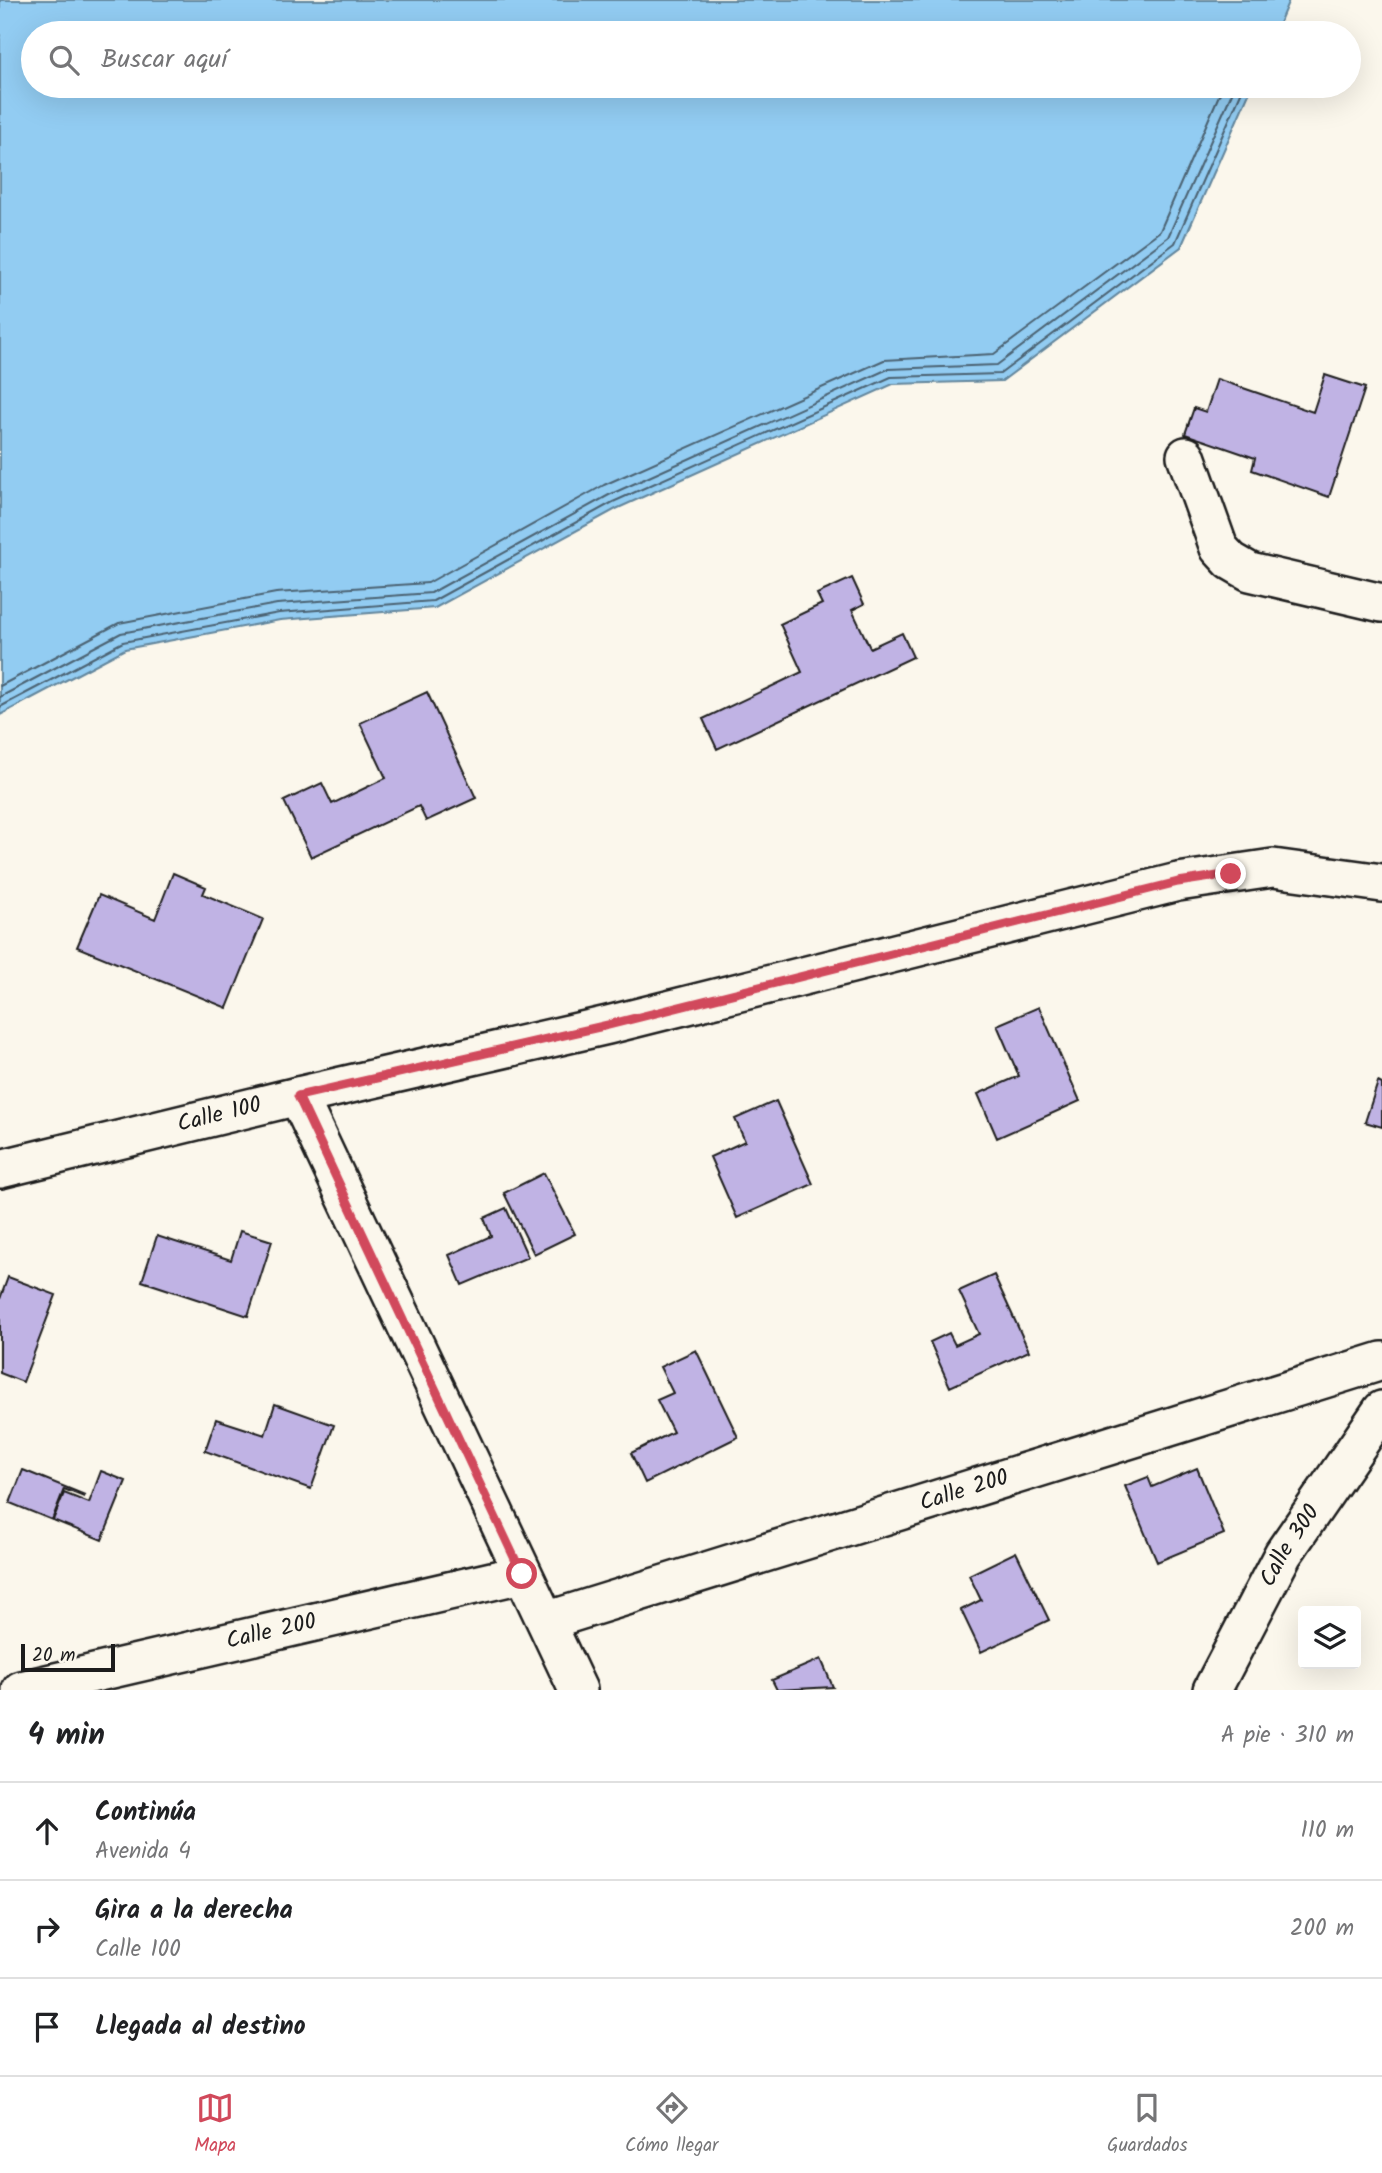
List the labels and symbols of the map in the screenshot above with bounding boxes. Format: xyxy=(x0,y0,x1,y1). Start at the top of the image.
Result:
route end xyxy=(1215,858,1246,889)
street label: Calle 100 xyxy=(174,1088,265,1143)
street label: Calle 200 xyxy=(915,1460,1013,1522)
street label: Calle 300 xyxy=(1251,1497,1330,1594)
route start xyxy=(506,1558,537,1589)
street label: Calle 200 xyxy=(223,1604,320,1660)
scale bar xyxy=(21,1641,116,1673)

